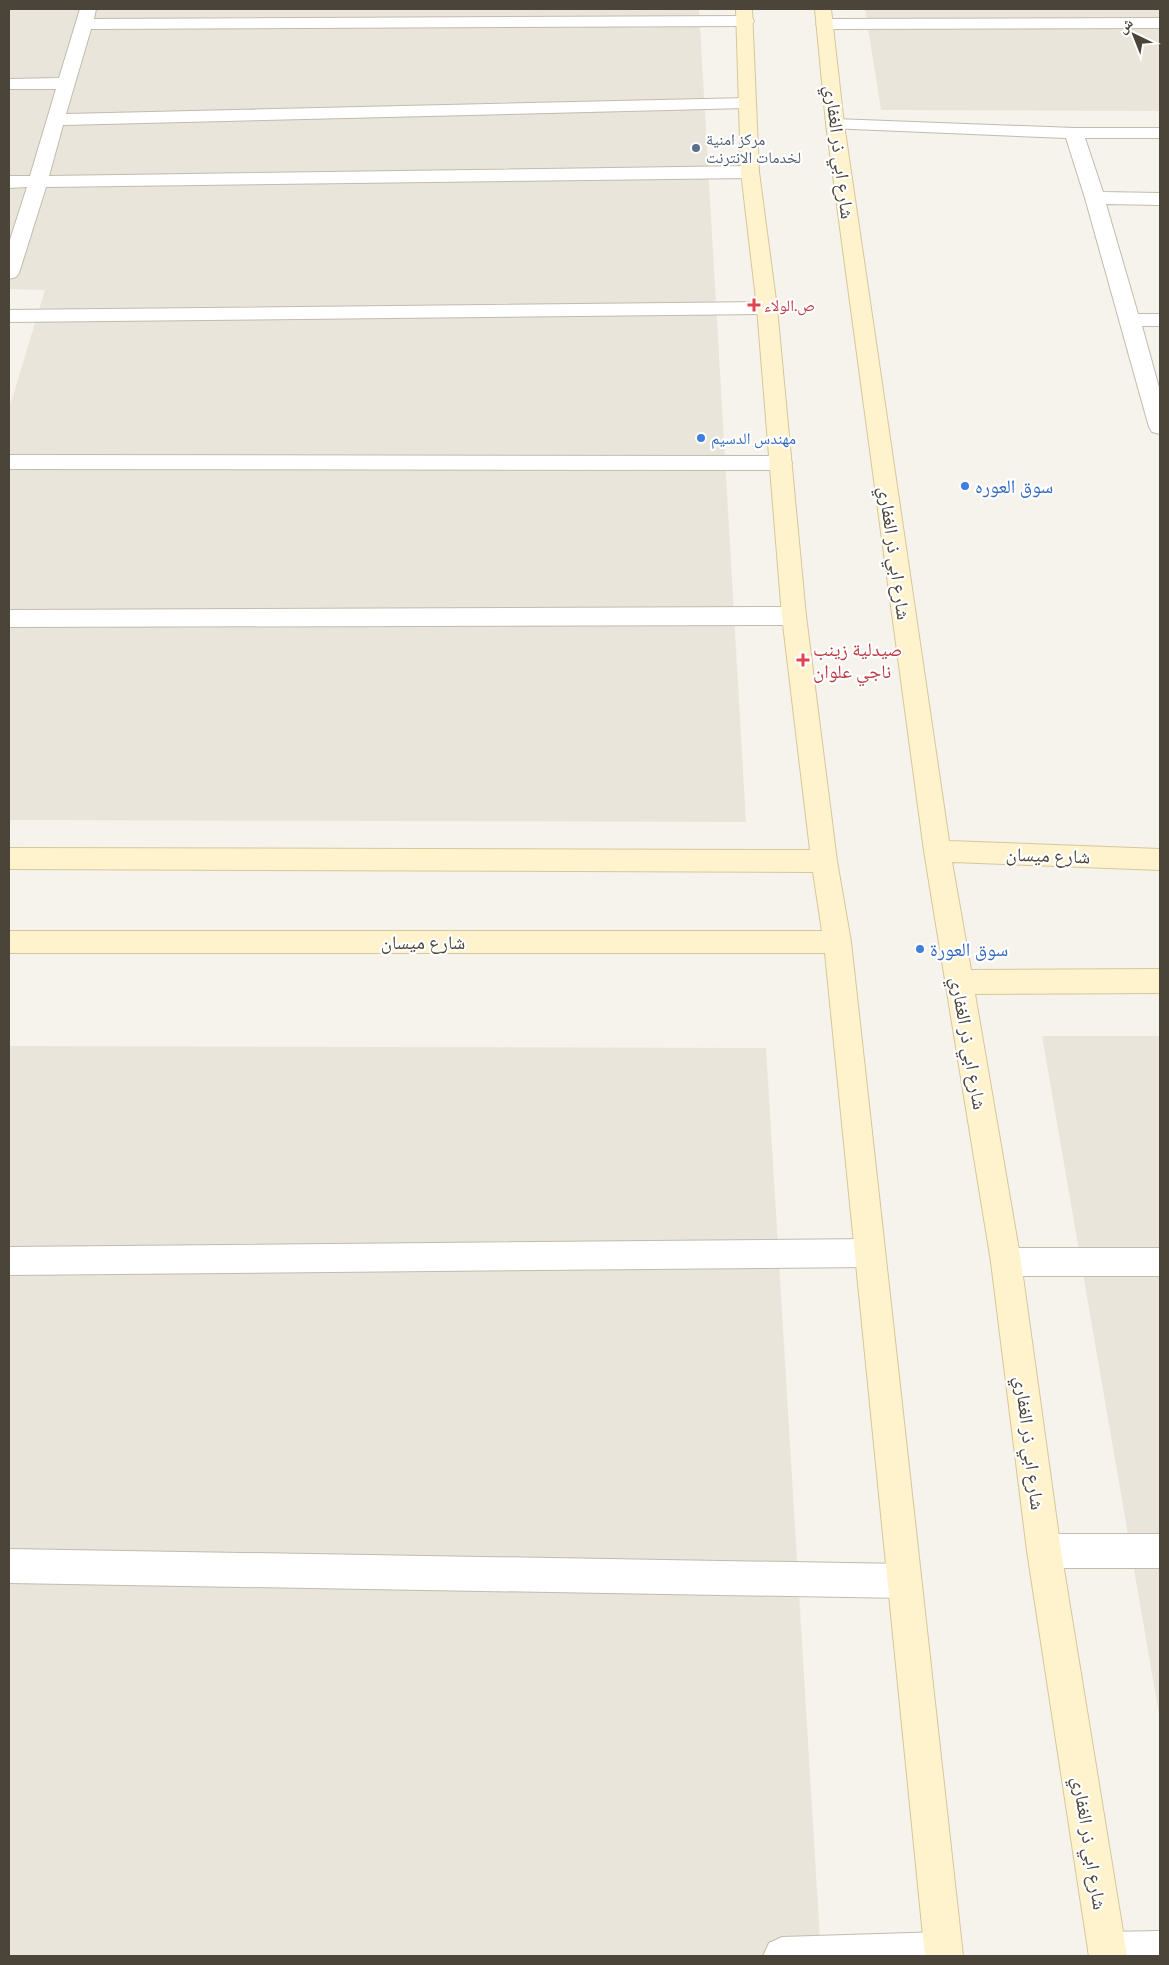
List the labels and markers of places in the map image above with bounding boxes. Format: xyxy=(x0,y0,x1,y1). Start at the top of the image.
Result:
place label: مركز امنية لخدمات الانترنت xyxy=(706,130,801,167)
marker: مركز امنية لخدمات الانترنت xyxy=(690,142,702,154)
place label: ص.الولاء xyxy=(764,296,815,316)
marker: ص.الولاء xyxy=(748,299,760,311)
place label: مهندس الدسيم xyxy=(711,429,796,449)
marker: مهندس الدسيم xyxy=(695,432,707,444)
place label: سوق العوره xyxy=(975,475,1053,498)
marker: سوق العوره xyxy=(959,480,971,492)
place label: صيدلية زينب ناجي علوان xyxy=(813,638,902,687)
marker: صيدلية زينب ناجي علوان xyxy=(797,654,809,666)
place label: سوق العورة xyxy=(930,938,1008,961)
marker: سوق العورة xyxy=(914,943,926,955)

